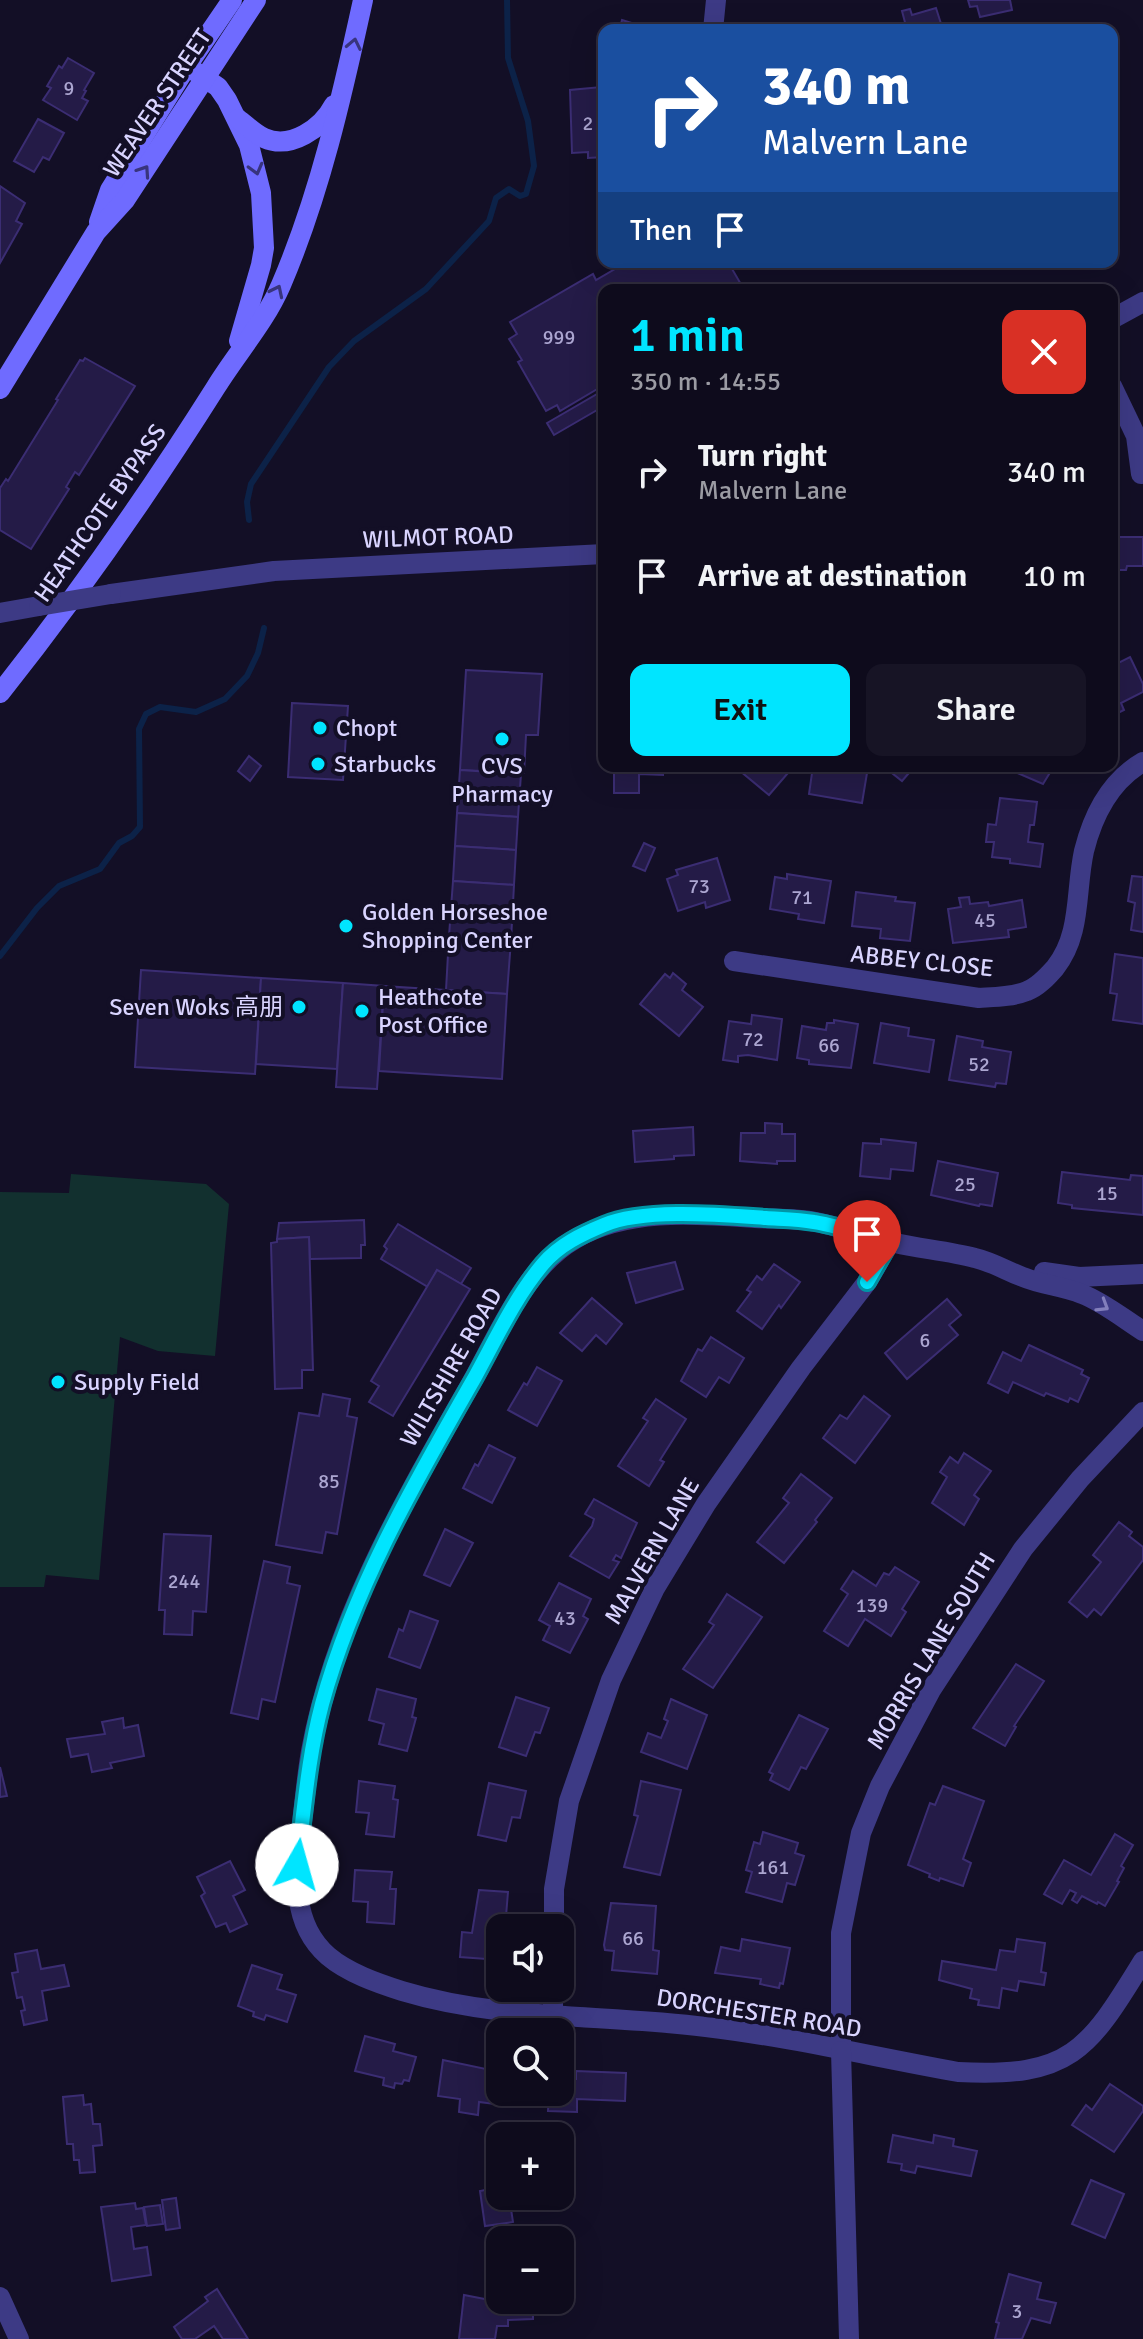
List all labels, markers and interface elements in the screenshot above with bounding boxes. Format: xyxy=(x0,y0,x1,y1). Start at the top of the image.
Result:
street label: WEAVER STREET xyxy=(96,23,218,183)
one-way arrow xyxy=(345,37,362,51)
text: 340 m xyxy=(762,51,910,120)
icon: right xyxy=(630,56,734,160)
house number: 9 xyxy=(64,76,74,101)
house number: 2 xyxy=(583,111,593,136)
text: Malvern Lane xyxy=(762,120,969,165)
one-way arrow xyxy=(246,161,263,175)
one-way arrow xyxy=(134,165,149,179)
icon: arrive xyxy=(708,208,752,252)
text: Then xyxy=(630,212,692,249)
one-way arrow xyxy=(267,285,283,300)
text: 1 min xyxy=(630,306,745,365)
button: close xyxy=(1002,310,1086,394)
house number: 999 xyxy=(543,325,575,350)
text: 350 m · 14:55 xyxy=(630,366,781,398)
street label: HEATHCOTE BYPASS xyxy=(27,418,173,608)
text: Turn right xyxy=(698,438,827,475)
icon: right xyxy=(630,450,674,494)
text: 340 m xyxy=(1007,454,1086,491)
text: Malvern Lane xyxy=(698,475,847,507)
street label: WILMOT ROAD xyxy=(362,519,514,555)
icon: arrive xyxy=(630,554,674,598)
text: Arrive at destination xyxy=(698,558,967,595)
text: 10 m xyxy=(1023,558,1086,595)
button: Exit xyxy=(630,664,850,756)
button: Share xyxy=(866,664,1086,756)
place label: Chopt xyxy=(336,713,397,743)
marker: Chopt xyxy=(311,719,329,737)
marker: CVS Pharmacy xyxy=(493,730,511,748)
place label: Starbucks xyxy=(334,749,436,779)
place label: CVS Pharmacy xyxy=(451,751,553,809)
marker: Starbucks xyxy=(309,755,327,773)
house number: 73 xyxy=(688,874,710,899)
house number: 71 xyxy=(791,885,813,910)
place label: Golden Horseshoe Shopping Center xyxy=(362,897,548,955)
house number: 45 xyxy=(974,908,996,933)
marker: Golden Horseshoe Shopping Center xyxy=(337,917,355,935)
street label: ABBEY CLOSE xyxy=(849,939,995,983)
place label: Heathcote Post Office xyxy=(378,982,488,1040)
place label: Seven Woks 高朋 xyxy=(109,992,283,1022)
marker: Seven Woks 高朋 xyxy=(290,998,308,1016)
marker: Heathcote Post Office xyxy=(353,1002,371,1020)
house number: 72 xyxy=(742,1027,764,1052)
house number: 66 xyxy=(818,1033,840,1058)
house number: 52 xyxy=(968,1052,990,1077)
house number: 25 xyxy=(954,1172,976,1197)
house number: 15 xyxy=(1096,1181,1118,1206)
pin xyxy=(833,1200,901,1282)
icon: arrive xyxy=(845,1212,889,1256)
street label: WILTSHIRE ROAD xyxy=(393,1282,509,1452)
one-way arrow xyxy=(1094,1297,1109,1312)
house number: 6 xyxy=(920,1328,930,1353)
place label: Supply Field xyxy=(74,1367,200,1397)
marker: Supply Field xyxy=(49,1373,67,1391)
house number: 85 xyxy=(318,1469,340,1494)
street label: MALVERN LANE xyxy=(598,1472,706,1630)
street label: MORRIS LANE SOUTH xyxy=(860,1547,1002,1755)
house number: 244 xyxy=(168,1569,200,1594)
house number: 139 xyxy=(856,1593,888,1618)
house number: 43 xyxy=(554,1606,576,1631)
position arrow xyxy=(255,1823,339,1907)
house number: 161 xyxy=(757,1855,789,1880)
map controls xyxy=(486,1914,574,2314)
button: sound xyxy=(486,1914,574,2002)
house number: 66 xyxy=(622,1926,644,1951)
street label: DORCHESTER ROAD xyxy=(654,1982,864,2044)
button: search xyxy=(486,2018,574,2106)
button: + xyxy=(486,2122,574,2210)
button: − xyxy=(486,2226,574,2314)
house number: 3 xyxy=(1012,2299,1022,2324)

